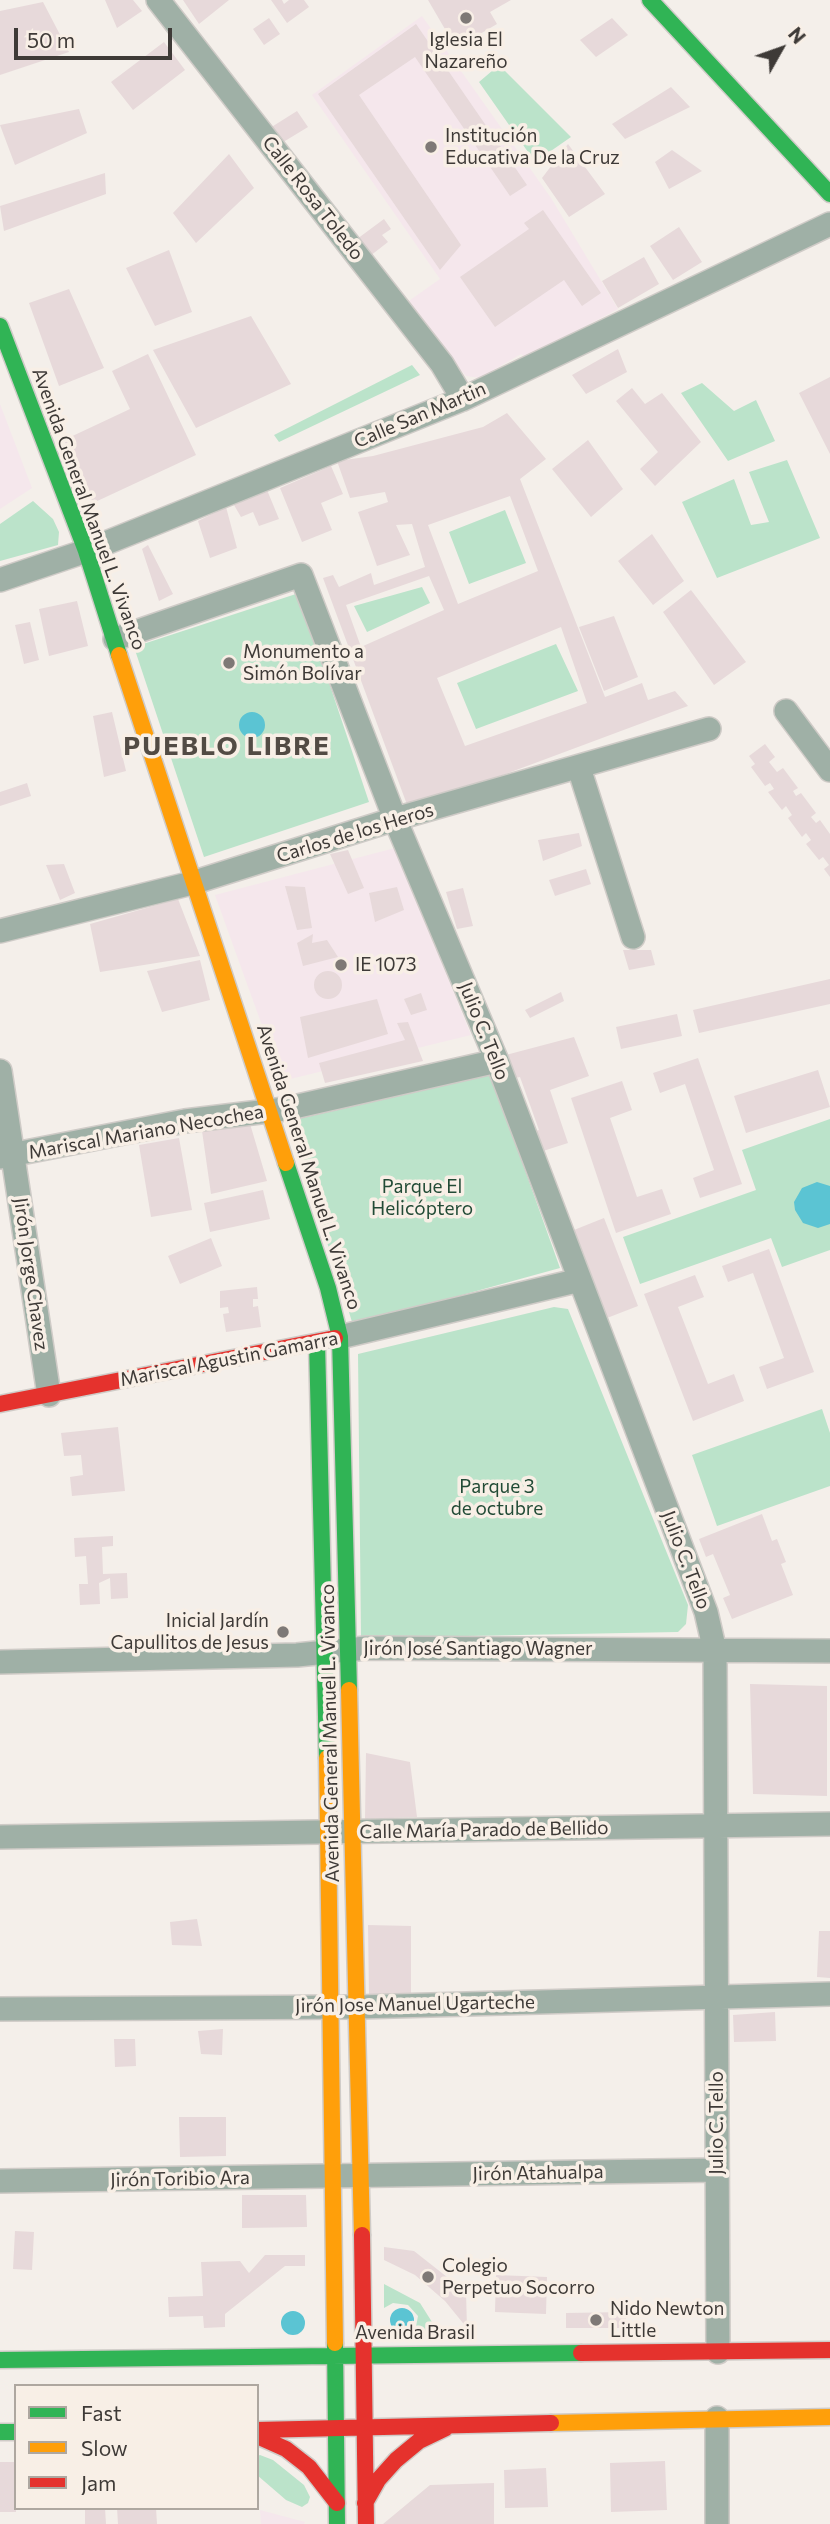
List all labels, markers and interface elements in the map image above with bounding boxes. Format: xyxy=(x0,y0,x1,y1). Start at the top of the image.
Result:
marker: Iglesia El Nazareño xyxy=(458,10,474,26)
scale bar xyxy=(18,14,175,58)
north arrow xyxy=(746,14,816,84)
text: N xyxy=(784,22,811,48)
text: 50 m xyxy=(27,27,75,52)
place label: Iglesia El Nazareño xyxy=(424,29,508,73)
place label: Institución Educativa De la Cruz xyxy=(445,125,620,169)
street label: Calle Rosa Toledo xyxy=(258,131,368,265)
marker: Institución Educativa De la Cruz xyxy=(423,139,439,155)
street label: Avenida General Manuel L. Vivanco xyxy=(27,365,151,653)
street label: Calle San Martin xyxy=(351,377,489,453)
place label: Monumento a Simón Bolívar xyxy=(243,641,364,685)
marker: Monumento a Simón Bolívar xyxy=(221,655,237,671)
district label: PUEBLO LIBRE xyxy=(125,730,329,762)
street label: Carlos de los Heros xyxy=(274,798,436,868)
place label: IE 1073 xyxy=(355,954,417,976)
marker: IE 1073 xyxy=(333,957,349,973)
street label: Julio C. Tello xyxy=(454,979,514,1083)
street label: Avenida General Manuel L. Vivanco xyxy=(252,1021,366,1313)
street label: Mariscal Mariano Necochea xyxy=(27,1100,265,1164)
park label: Parque El Helicóptero xyxy=(371,1176,473,1220)
street label: Jirón Jorge Chavez xyxy=(9,1196,53,1352)
street label: Mariscal Agustin Gamarra xyxy=(118,1327,340,1391)
park label: Parque 3 de octubre xyxy=(451,1476,543,1520)
street label: Julio C. Tello xyxy=(657,1508,715,1612)
street label: Avenida General Manuel L. Vivanco xyxy=(316,1583,344,1883)
place label: Inicial Jardín Capullitos de Jesus xyxy=(110,1610,269,1654)
marker: Inicial Jardín Capullitos de Jesus xyxy=(275,1624,291,1640)
street label: Jirón José Santiago Wagner xyxy=(363,1638,593,1660)
street label: Calle María Parado de Bellido xyxy=(359,1816,609,1844)
street label: Jirón Jose Manuel Ugarteche xyxy=(295,1991,535,2017)
street label: Julio C. Tello xyxy=(706,2071,728,2175)
street label: Jirón Atahualpa xyxy=(472,2160,604,2186)
street label: Jirón Toribio Ara xyxy=(110,2166,250,2192)
place label: Colegio Perpetuo Socorro xyxy=(442,2255,595,2299)
marker: Colegio Perpetuo Socorro xyxy=(420,2269,436,2285)
place label: Nido Newton Little xyxy=(610,2298,724,2342)
marker: Nido Newton Little xyxy=(588,2312,604,2328)
street label: Avenida Brasil xyxy=(355,2322,475,2344)
legend xyxy=(14,2384,259,2510)
text: Fast xyxy=(81,2400,122,2425)
text: Slow xyxy=(81,2435,128,2460)
text: Jam xyxy=(81,2470,116,2495)

